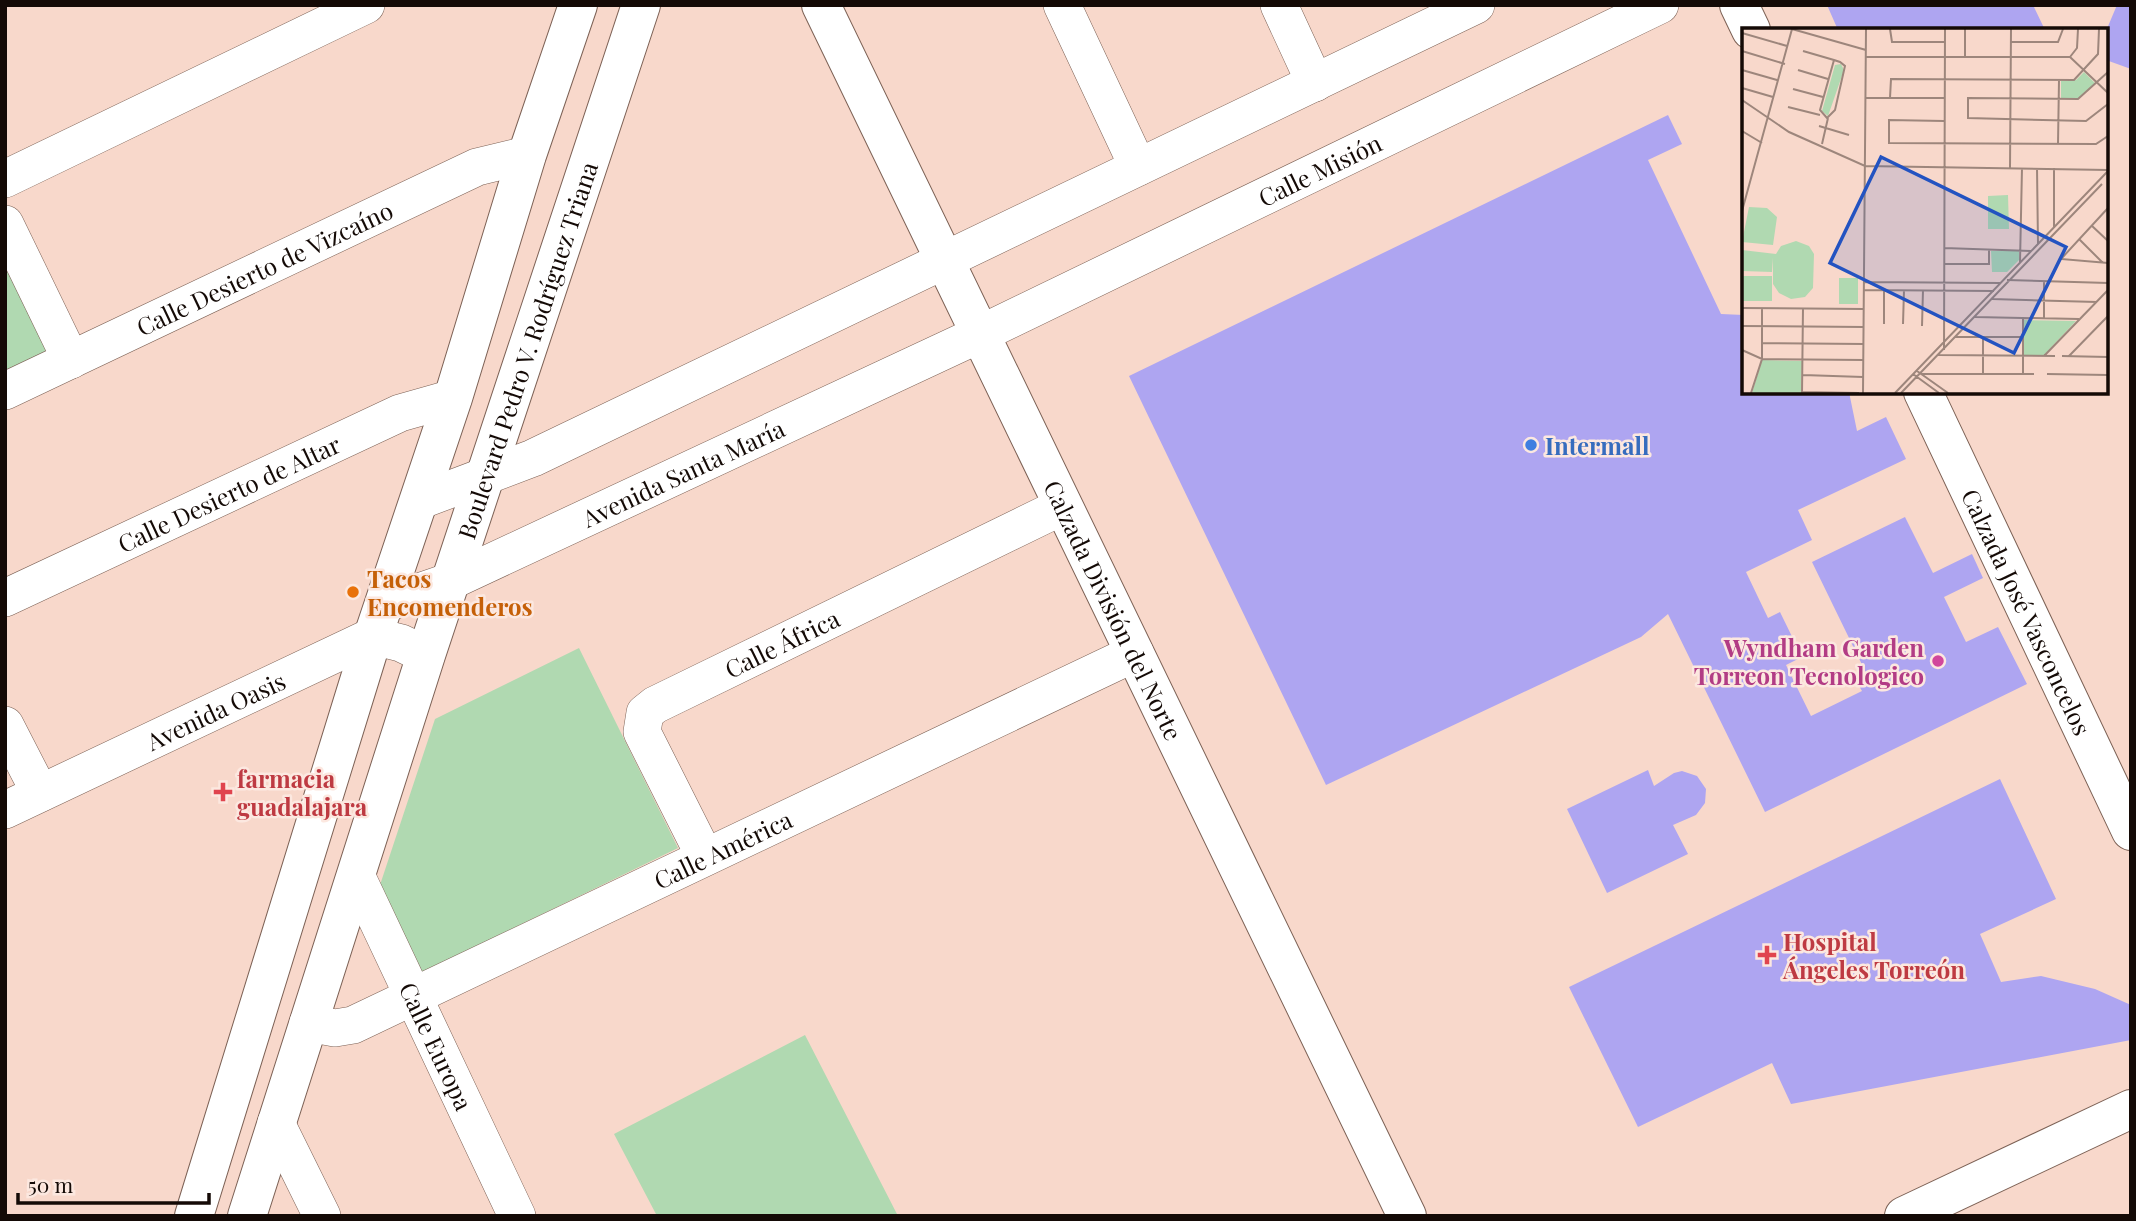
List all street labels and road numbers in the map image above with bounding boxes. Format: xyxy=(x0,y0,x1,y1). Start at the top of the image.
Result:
street label: Calle Misión xyxy=(1253,126,1387,213)
street label: Boulevard Pedro V. Rodríguez Triana xyxy=(450,157,604,543)
street label: Calle Desierto de Vizcaíno xyxy=(131,193,398,342)
street label: Avenida Santa María xyxy=(576,412,789,534)
street label: Calle Desierto de Altar xyxy=(112,427,345,559)
street label: Calzada División del Norte xyxy=(1037,475,1190,745)
street label: Calzada José Vasconcelos xyxy=(1955,483,2099,740)
street label: Calle África xyxy=(719,602,844,685)
street label: Avenida Oasis xyxy=(140,664,290,757)
street label: Calle América xyxy=(648,803,797,896)
street label: Calle Europa xyxy=(393,977,481,1115)

